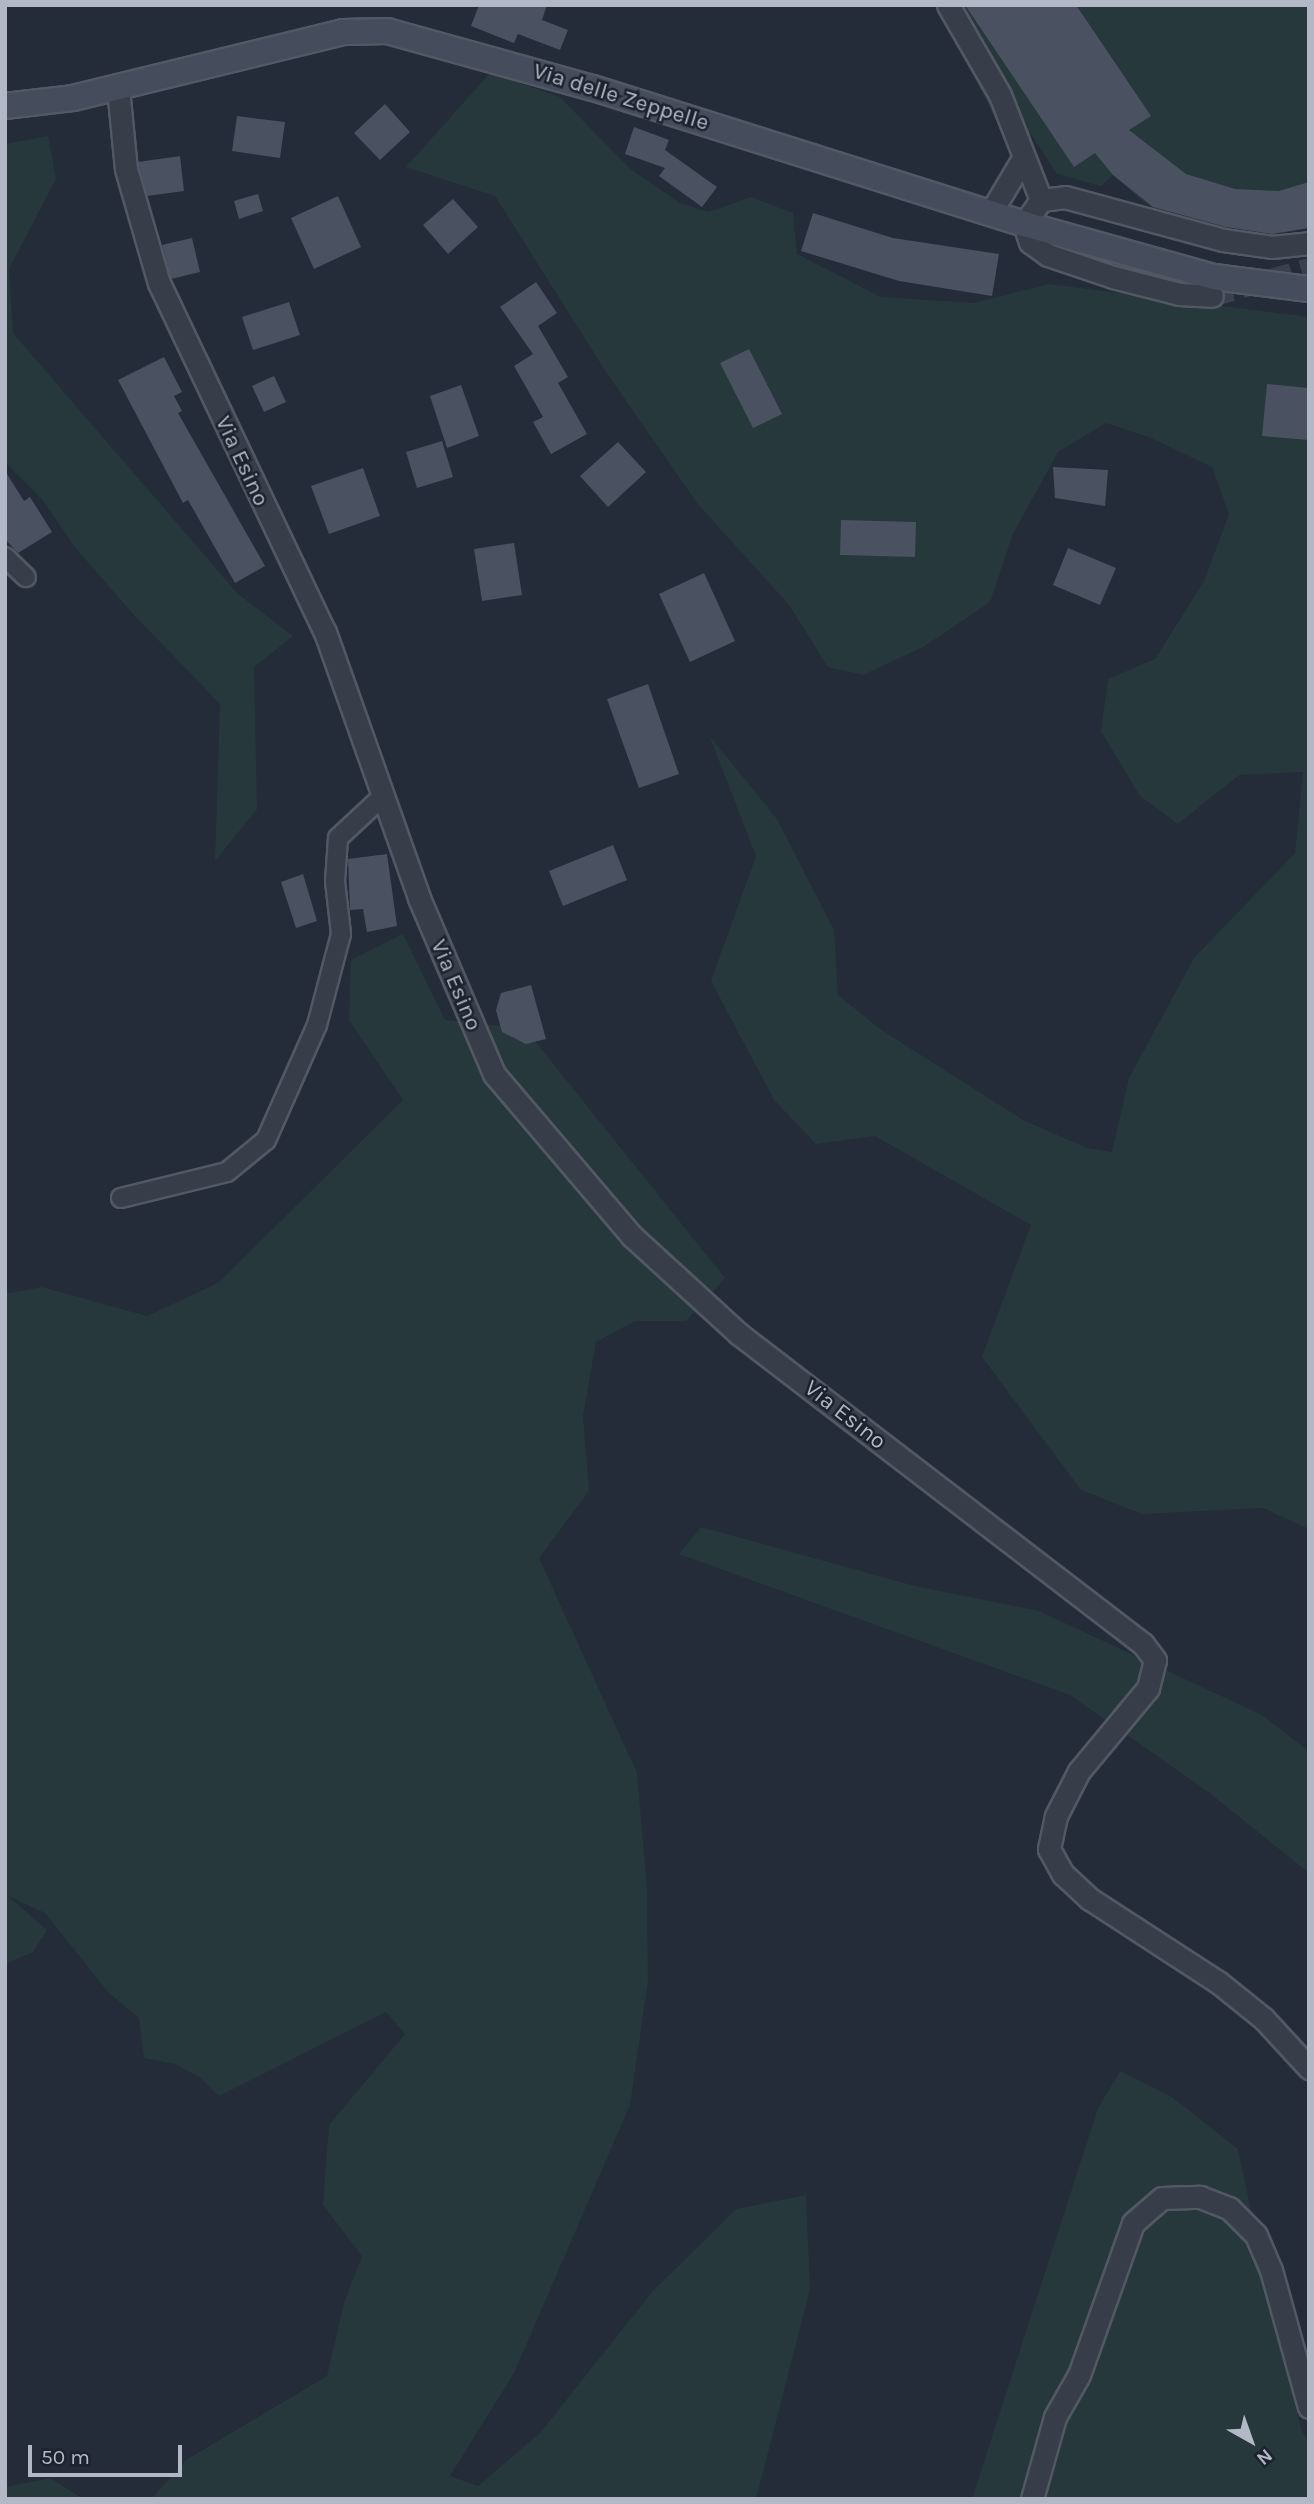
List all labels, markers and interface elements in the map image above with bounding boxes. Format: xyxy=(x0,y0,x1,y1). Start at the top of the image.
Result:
street label: Via delle Zeppelle xyxy=(530,57,712,137)
street label: Via Esino xyxy=(209,412,275,510)
street label: Via Esino xyxy=(424,935,488,1035)
street label: Via Esino xyxy=(799,1375,891,1455)
north arrow xyxy=(1216,2406,1286,2476)
scale bar xyxy=(32,2430,186,2474)
text: N xyxy=(1252,2444,1277,2470)
text: 50 m xyxy=(41,2445,90,2469)

